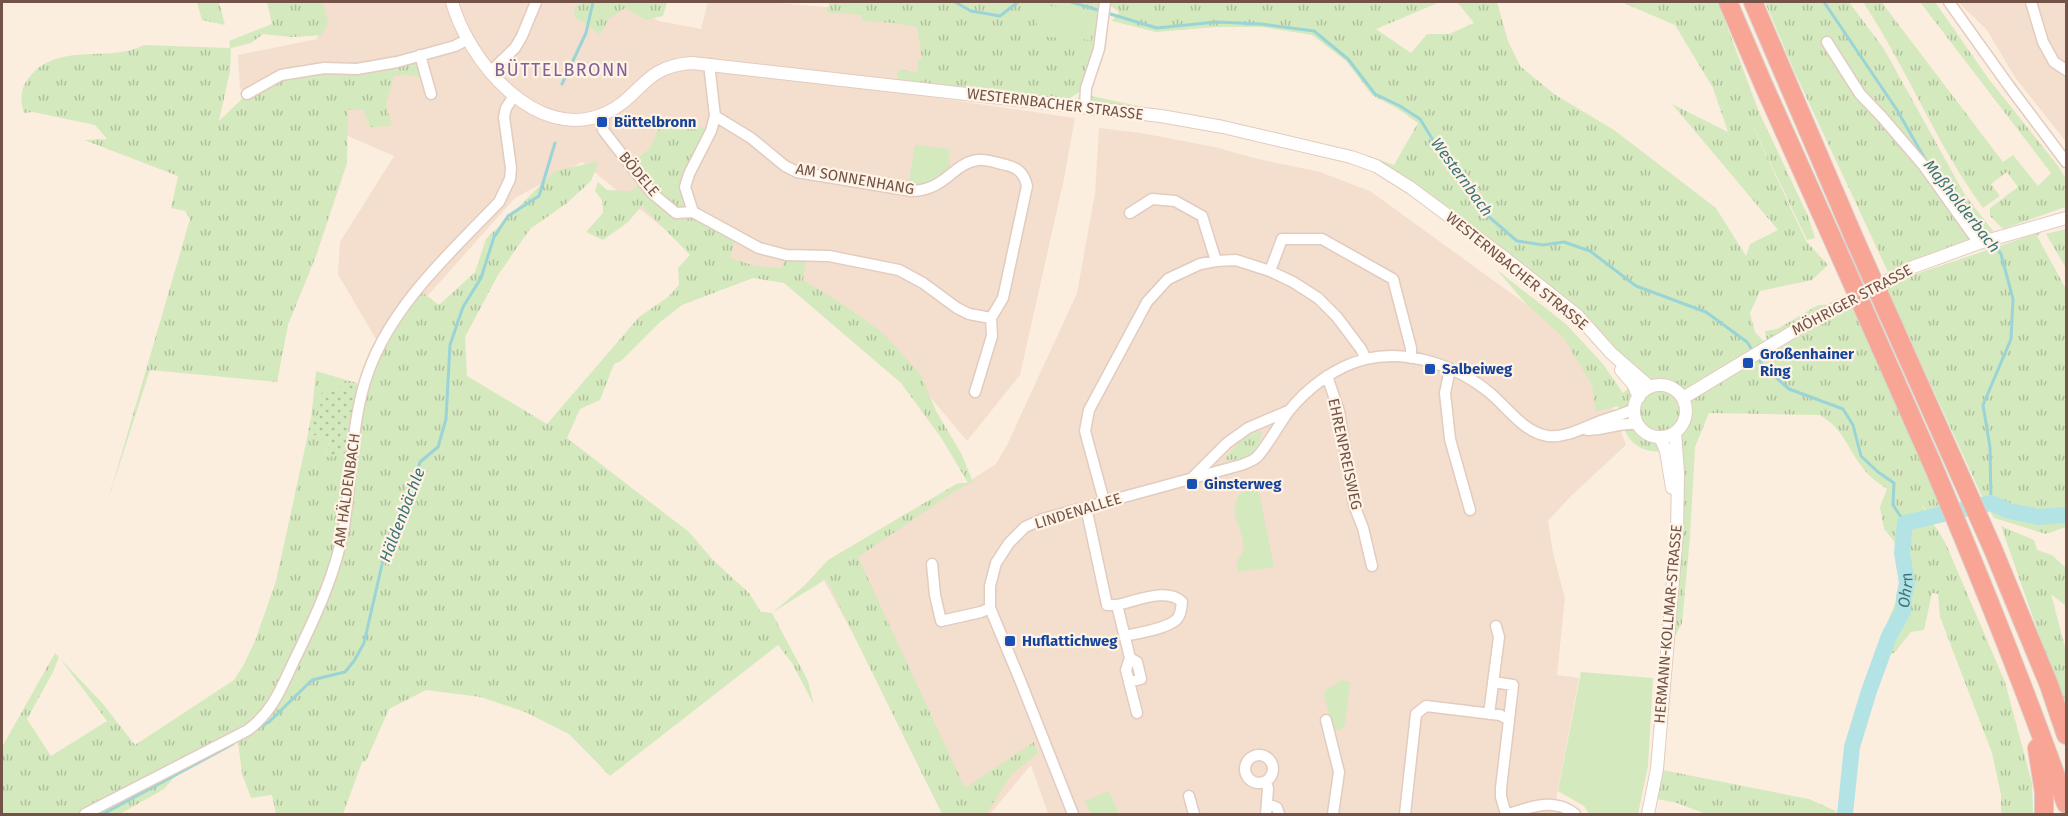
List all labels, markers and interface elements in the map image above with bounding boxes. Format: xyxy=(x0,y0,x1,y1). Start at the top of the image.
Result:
district label: BÜTTELBRONN xyxy=(494,59,630,81)
street label: WESTERNBACHER STRASSE xyxy=(966,84,1144,124)
place label: Büttelbronn xyxy=(614,113,696,131)
marker: Büttelbronn xyxy=(595,115,609,129)
water label: Westernbach xyxy=(1427,134,1497,220)
street label: BÖDELE xyxy=(615,148,663,200)
water label: Maßholderbach xyxy=(1920,156,2004,256)
street label: AM SONNENHANG xyxy=(794,160,916,198)
street label: WESTERNBACHER STRASSE xyxy=(1442,208,1592,334)
street label: MÖHRIGER STRASSE xyxy=(1789,261,1915,339)
place label: Großenhainer Ring xyxy=(1760,345,1855,380)
marker: Großenhainer Ring xyxy=(1741,356,1755,370)
place label: Salbeiweg xyxy=(1442,360,1513,378)
marker: Salbeiweg xyxy=(1423,362,1437,376)
street label: EHRENPREISWEG xyxy=(1324,397,1366,511)
street label: AM HÄLDENBACH xyxy=(330,432,364,548)
water label: Häldenbächle xyxy=(375,465,429,565)
place label: Ginsterweg xyxy=(1204,475,1282,493)
marker: Ginsterweg xyxy=(1185,477,1199,491)
street label: LINDENALLEE xyxy=(1032,489,1124,533)
street label: HERMANN-KOLLMAR-STRASSE xyxy=(1650,524,1686,724)
water label: Ohrn xyxy=(1894,571,1917,609)
place label: Huflattichweg xyxy=(1022,632,1118,650)
marker: Huflattichweg xyxy=(1003,634,1017,648)

